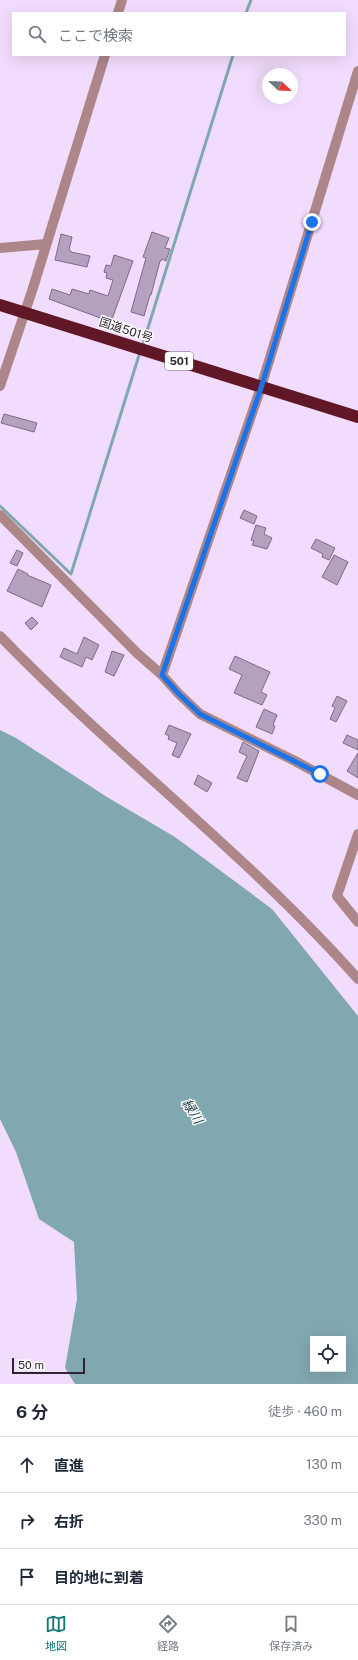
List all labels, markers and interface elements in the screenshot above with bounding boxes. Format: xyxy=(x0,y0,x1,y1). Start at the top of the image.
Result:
search box xyxy=(12,12,346,56)
icon: search xyxy=(26,23,48,45)
text: ここで検索 xyxy=(58,27,133,44)
north arrow xyxy=(262,68,298,104)
route end xyxy=(303,213,321,231)
street label: 国道501号 xyxy=(97,315,155,345)
road number: 501 xyxy=(165,352,193,370)
route start xyxy=(311,765,329,783)
water label: 緑川 xyxy=(179,1096,207,1128)
map controls xyxy=(310,1336,346,1372)
button: locate xyxy=(310,1336,346,1372)
scale bar xyxy=(12,1356,85,1375)
text: 50 m xyxy=(18,1359,44,1371)
text: 6 分 xyxy=(16,1402,48,1422)
text: 徒歩 · 460 m xyxy=(268,1404,342,1419)
icon: ahead xyxy=(16,1454,38,1476)
text: 直進 xyxy=(54,1457,84,1474)
text: 130 m xyxy=(306,1457,342,1472)
icon: right xyxy=(16,1510,38,1532)
text: 右折 xyxy=(54,1513,84,1530)
text: 330 m xyxy=(303,1513,342,1528)
icon: arrive xyxy=(16,1566,38,1588)
text: 目的地に到着 xyxy=(54,1569,144,1586)
tab: 地図 xyxy=(45,1613,67,1653)
tab: 経路 xyxy=(157,1613,179,1653)
tab: 保存済み xyxy=(269,1613,313,1653)

